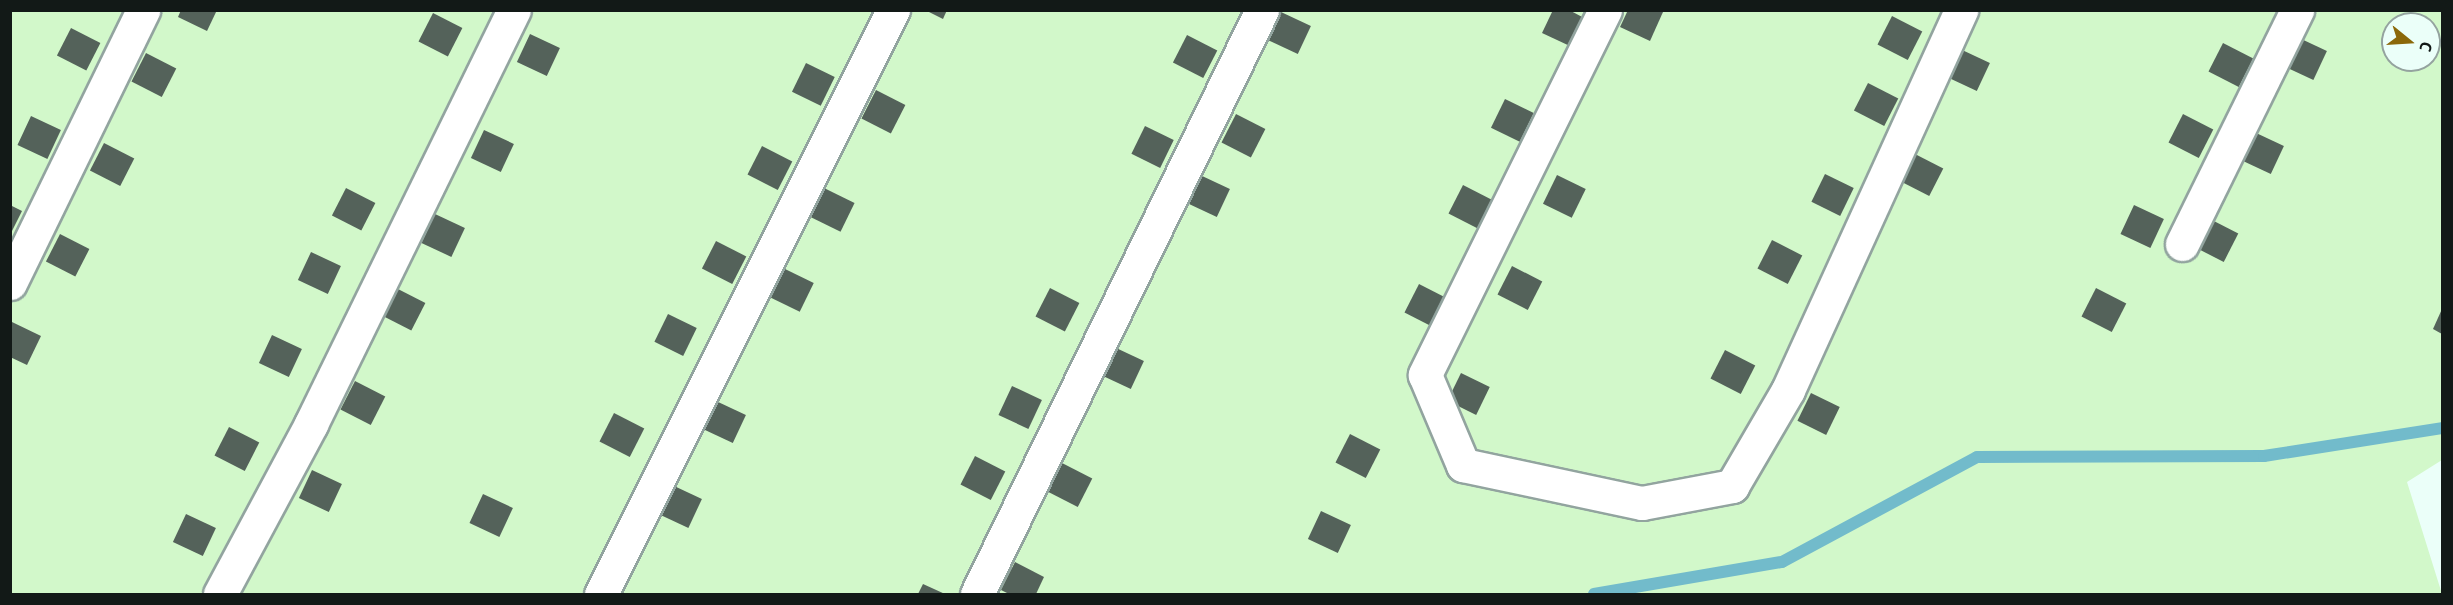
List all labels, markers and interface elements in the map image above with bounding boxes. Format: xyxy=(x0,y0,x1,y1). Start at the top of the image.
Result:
north arrow xyxy=(2381,12,2441,72)
text: С xyxy=(2415,40,2437,54)

